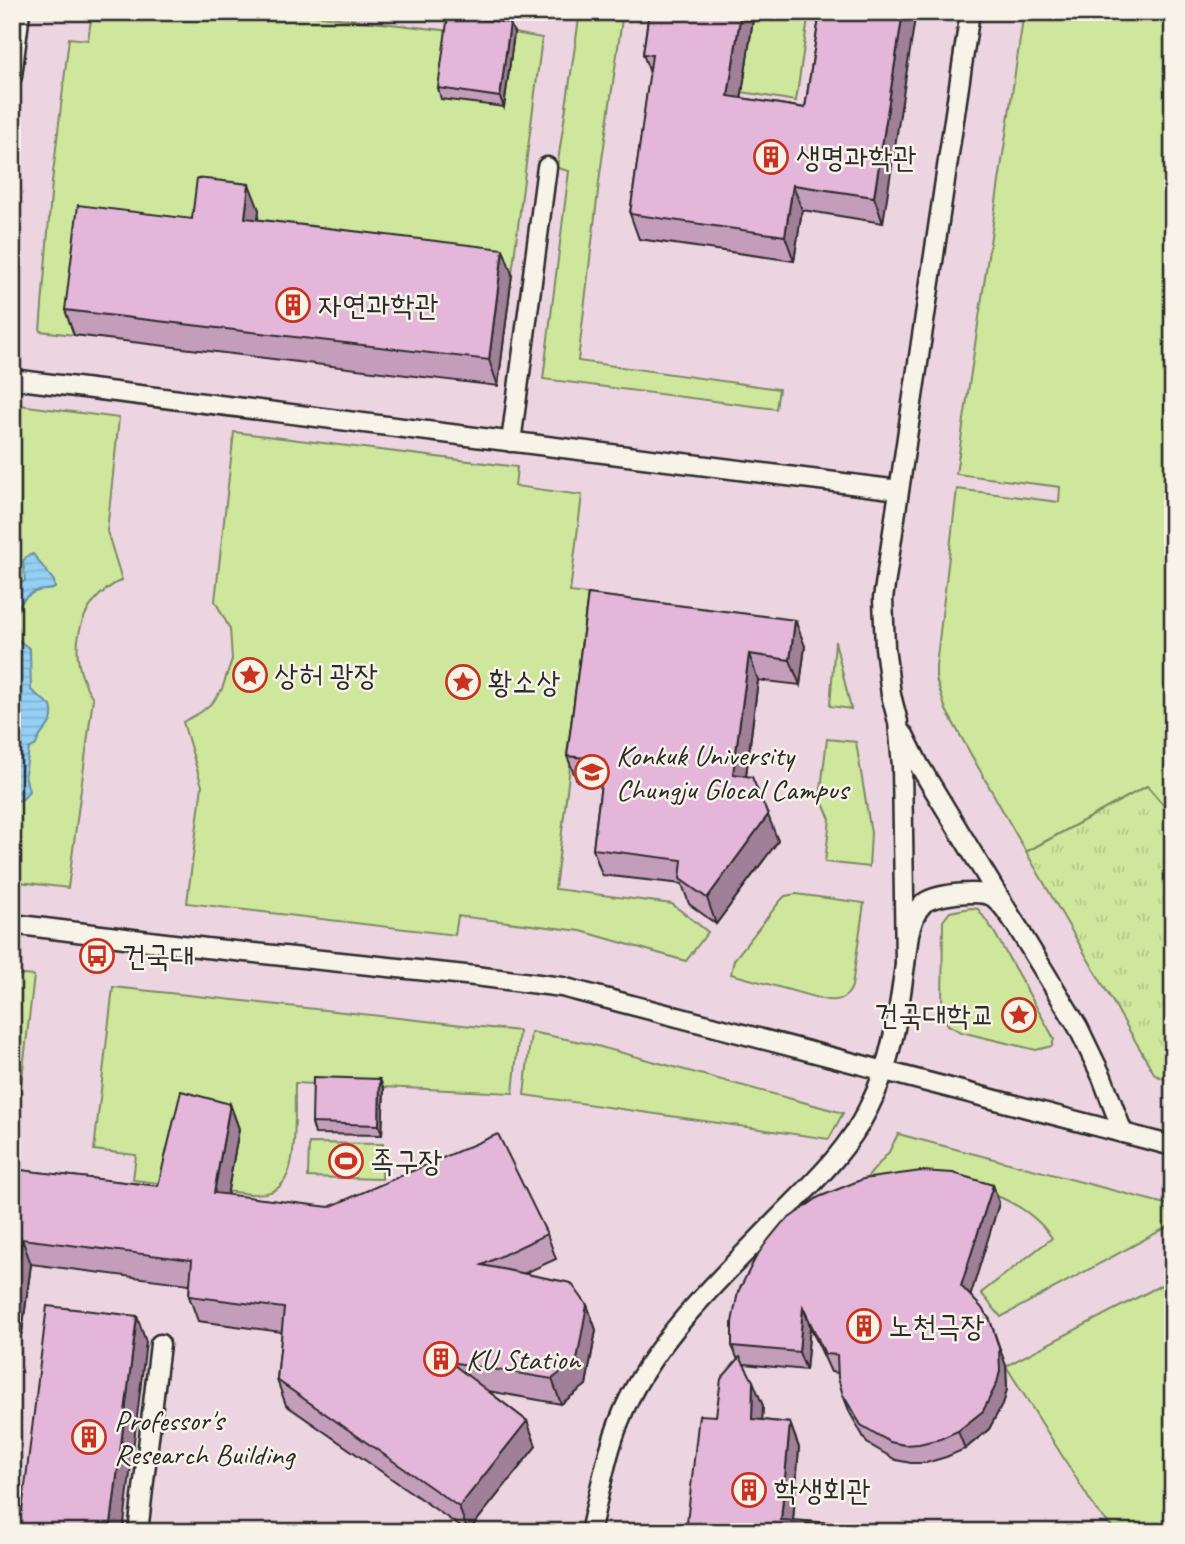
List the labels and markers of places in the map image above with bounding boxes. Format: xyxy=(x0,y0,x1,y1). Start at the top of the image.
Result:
building icon: 생명과학관 xyxy=(752,138,790,176)
place label: 생명과학관 xyxy=(796,138,917,176)
building icon: 자연과학관 xyxy=(274,286,312,324)
place label: 자연과학관 xyxy=(318,286,439,324)
place icon: 상허 광장 xyxy=(231,656,269,694)
place label: 상허 광장 xyxy=(274,656,378,694)
place icon: 황소상 xyxy=(444,663,482,701)
place label: 황소상 xyxy=(488,663,560,701)
place label: Konkuk University Chungju Glocal Campus xyxy=(616,736,851,808)
school or university icon: Konkuk University Chungju Glocal Campus xyxy=(573,753,611,791)
bus stop icon: 건국대 xyxy=(78,937,116,975)
place label: 건국대 xyxy=(122,937,194,975)
place label: 건국대학교 xyxy=(874,996,995,1034)
place icon: 건국대학교 xyxy=(1000,996,1038,1034)
sports icon: 족구장 xyxy=(327,1142,365,1180)
place label: 족구장 xyxy=(370,1142,442,1180)
building icon: 노천극장 xyxy=(845,1307,883,1345)
place label: 노천극장 xyxy=(888,1307,985,1345)
building icon: KU Station xyxy=(422,1340,460,1378)
place label: KU Station xyxy=(466,1340,581,1378)
place label: Professor's Research Building xyxy=(114,1401,296,1473)
building icon: Professor's Research Building xyxy=(70,1418,108,1456)
building icon: 학생회관 xyxy=(730,1471,768,1509)
place label: 학생회관 xyxy=(774,1471,871,1509)

